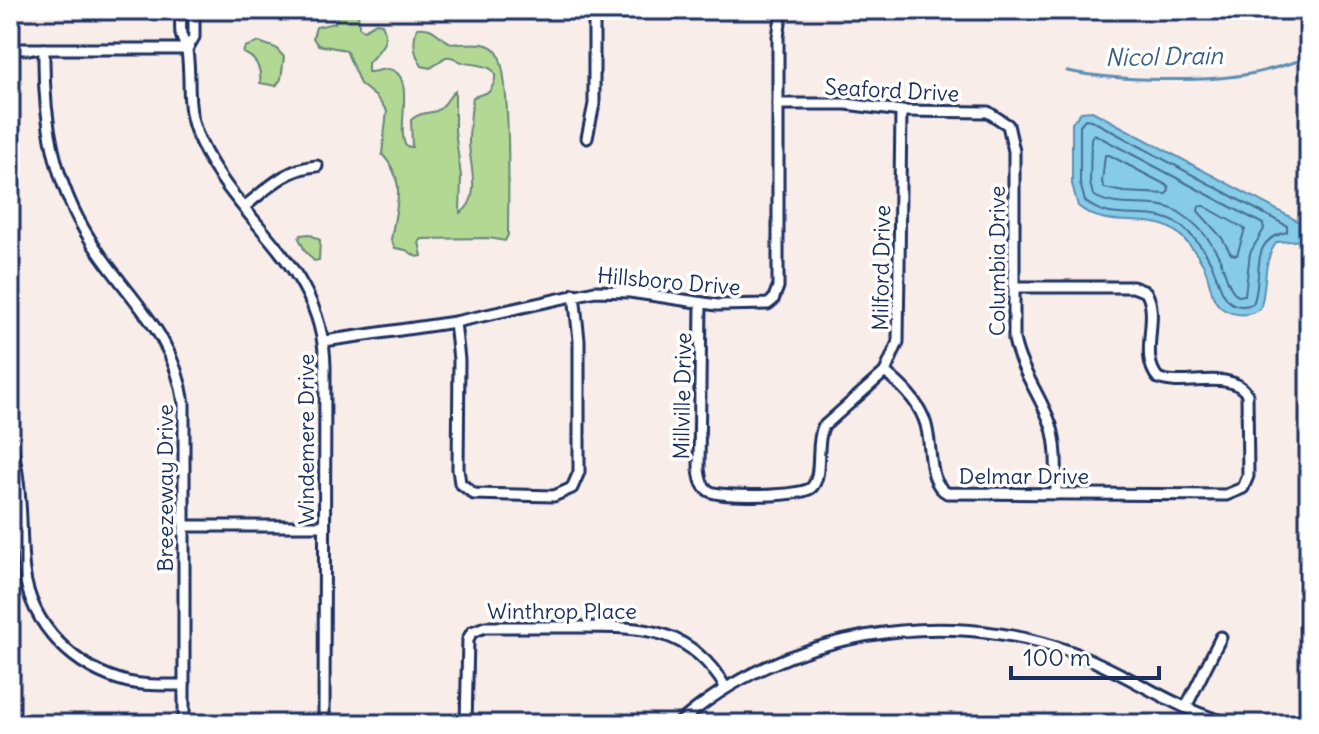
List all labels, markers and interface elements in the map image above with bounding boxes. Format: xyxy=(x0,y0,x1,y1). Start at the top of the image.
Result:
water label: Nicol Drain xyxy=(1105,40,1224,72)
street label: Seaford Drive xyxy=(824,72,960,108)
street label: Columbia Drive xyxy=(983,186,1011,336)
street label: Milford Drive xyxy=(866,205,896,331)
street label: Hillsboro Drive xyxy=(596,261,742,301)
street label: Millville Drive xyxy=(667,332,697,460)
street label: Windemere Drive xyxy=(292,354,320,524)
street label: Breezeway Drive xyxy=(151,404,179,572)
street label: Delmar Drive xyxy=(959,462,1089,490)
street label: Winthrop Place xyxy=(487,597,637,625)
scale bar xyxy=(1011,630,1159,680)
text: 100 m xyxy=(1023,642,1091,672)

